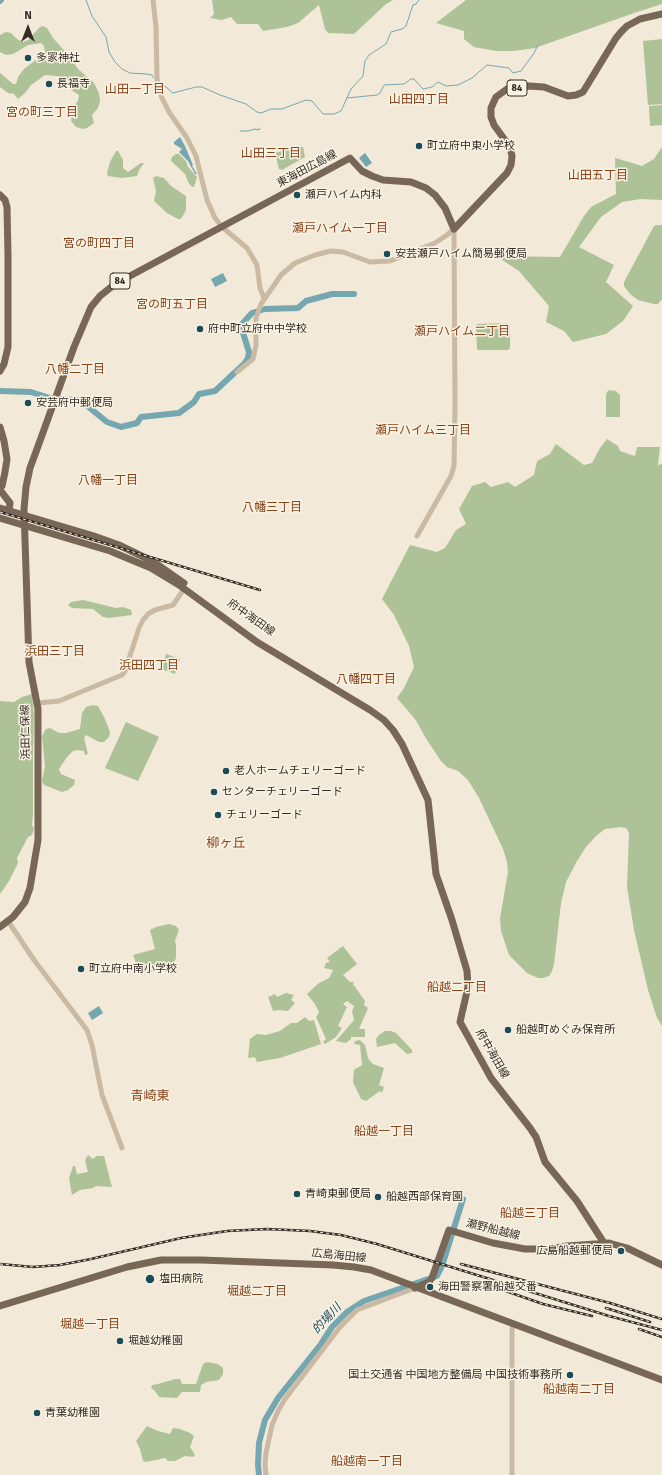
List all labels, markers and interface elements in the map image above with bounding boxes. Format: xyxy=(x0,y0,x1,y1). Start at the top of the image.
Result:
north arrow xyxy=(8,8,48,48)
text: N xyxy=(24,9,32,22)
place label: 多家神社 xyxy=(36,51,80,65)
marker: 多家神社 xyxy=(23,53,33,63)
place label: 長福寺 xyxy=(57,77,90,91)
marker: 長福寺 xyxy=(44,79,54,89)
road number: 84 xyxy=(507,80,527,96)
district label: 山田一丁目 xyxy=(105,83,165,97)
district label: 山田四丁目 xyxy=(389,93,449,107)
district label: 宮の町三丁目 xyxy=(6,106,78,120)
place label: 町立府中東小学校 xyxy=(427,139,515,153)
marker: 町立府中東小学校 xyxy=(414,141,424,151)
district label: 山田三丁目 xyxy=(241,147,301,161)
street label: 東海田広島線 xyxy=(275,148,339,190)
district label: 山田五丁目 xyxy=(568,169,628,183)
place label: 瀬戸ハイム内科 xyxy=(305,188,382,202)
marker: 瀬戸ハイム内科 xyxy=(292,190,302,200)
district label: 瀬戸ハイム一丁目 xyxy=(292,222,388,236)
district label: 宮の町四丁目 xyxy=(63,237,135,251)
place label: 安芸瀬戸ハイム簡易郵便局 xyxy=(395,247,527,261)
marker: 安芸瀬戸ハイム簡易郵便局 xyxy=(382,249,392,259)
road number: 84 xyxy=(110,273,130,289)
district label: 宮の町五丁目 xyxy=(136,298,208,312)
place label: 府中町立府中中学校 xyxy=(208,322,307,336)
marker: 府中町立府中中学校 xyxy=(195,324,205,334)
district label: 瀬戸ハイム二丁目 xyxy=(414,325,510,339)
district label: 八幡二丁目 xyxy=(45,363,105,377)
place label: 安芸府中郵便局 xyxy=(36,396,113,410)
marker: 安芸府中郵便局 xyxy=(23,398,33,408)
district label: 瀬戸ハイム三丁目 xyxy=(375,424,471,438)
district label: 八幡一丁目 xyxy=(78,474,138,488)
district label: 八幡三丁目 xyxy=(242,501,302,515)
street label: 府中海田線 xyxy=(225,597,277,639)
district label: 浜田三丁目 xyxy=(25,645,85,659)
district label: 浜田四丁目 xyxy=(119,659,179,673)
district label: 八幡四丁目 xyxy=(336,673,396,687)
street label: 浜田仁保線 xyxy=(19,704,33,760)
place label: 老人ホームチェリーゴード xyxy=(234,764,366,778)
marker: 老人ホームチェリーゴード xyxy=(221,766,231,776)
place label: センターチェリーゴード xyxy=(222,785,343,799)
marker: センターチェリーゴード xyxy=(209,787,219,797)
place label: チェリーゴード xyxy=(226,808,303,822)
marker: チェリーゴード xyxy=(213,810,223,820)
district label: 柳ヶ丘 xyxy=(207,836,245,852)
place label: 町立府中南小学校 xyxy=(89,962,177,976)
marker: 町立府中南小学校 xyxy=(76,964,86,974)
district label: 船越二丁目 xyxy=(427,981,487,995)
place label: 船越町めぐみ保育所 xyxy=(516,1023,615,1037)
marker: 船越町めぐみ保育所 xyxy=(503,1025,513,1035)
street label: 府中海田線 xyxy=(473,1027,511,1081)
district label: 青崎東 xyxy=(131,1089,169,1105)
district label: 船越一丁目 xyxy=(354,1125,414,1139)
place label: 青崎東郵便局 xyxy=(305,1187,371,1201)
marker: 青崎東郵便局 xyxy=(292,1189,302,1199)
place label: 船越西部保育園 xyxy=(386,1190,463,1204)
marker: 船越西部保育園 xyxy=(373,1192,383,1202)
district label: 船越三丁目 xyxy=(500,1207,560,1221)
street label: 瀬野船越線 xyxy=(465,1217,521,1243)
place label: 広島船越郵便局 xyxy=(536,1244,613,1258)
marker: 広島船越郵便局 xyxy=(616,1246,626,1256)
street label: 広島海田線 xyxy=(311,1247,367,1265)
place label: 塩田病院 xyxy=(159,1272,203,1286)
marker: 塩田病院 xyxy=(144,1273,156,1285)
place label: 海田警察署船越交番 xyxy=(438,1280,537,1294)
marker: 海田警察署船越交番 xyxy=(425,1282,435,1292)
district label: 堀越二丁目 xyxy=(227,1285,287,1299)
water label: 的場川 xyxy=(309,1301,345,1337)
district label: 堀越一丁目 xyxy=(60,1318,120,1332)
place label: 堀越幼稚園 xyxy=(128,1334,183,1348)
marker: 堀越幼稚園 xyxy=(115,1336,125,1346)
place label: 国土交通省 中国地方整備局 中国技術事務所 xyxy=(348,1368,562,1382)
marker: 国土交通省 中国地方整備局 中国技術事務所 xyxy=(565,1370,575,1380)
district label: 船越南二丁目 xyxy=(543,1383,615,1397)
place label: 青葉幼稚園 xyxy=(45,1406,100,1420)
marker: 青葉幼稚園 xyxy=(32,1408,42,1418)
district label: 船越南一丁目 xyxy=(331,1455,403,1469)

